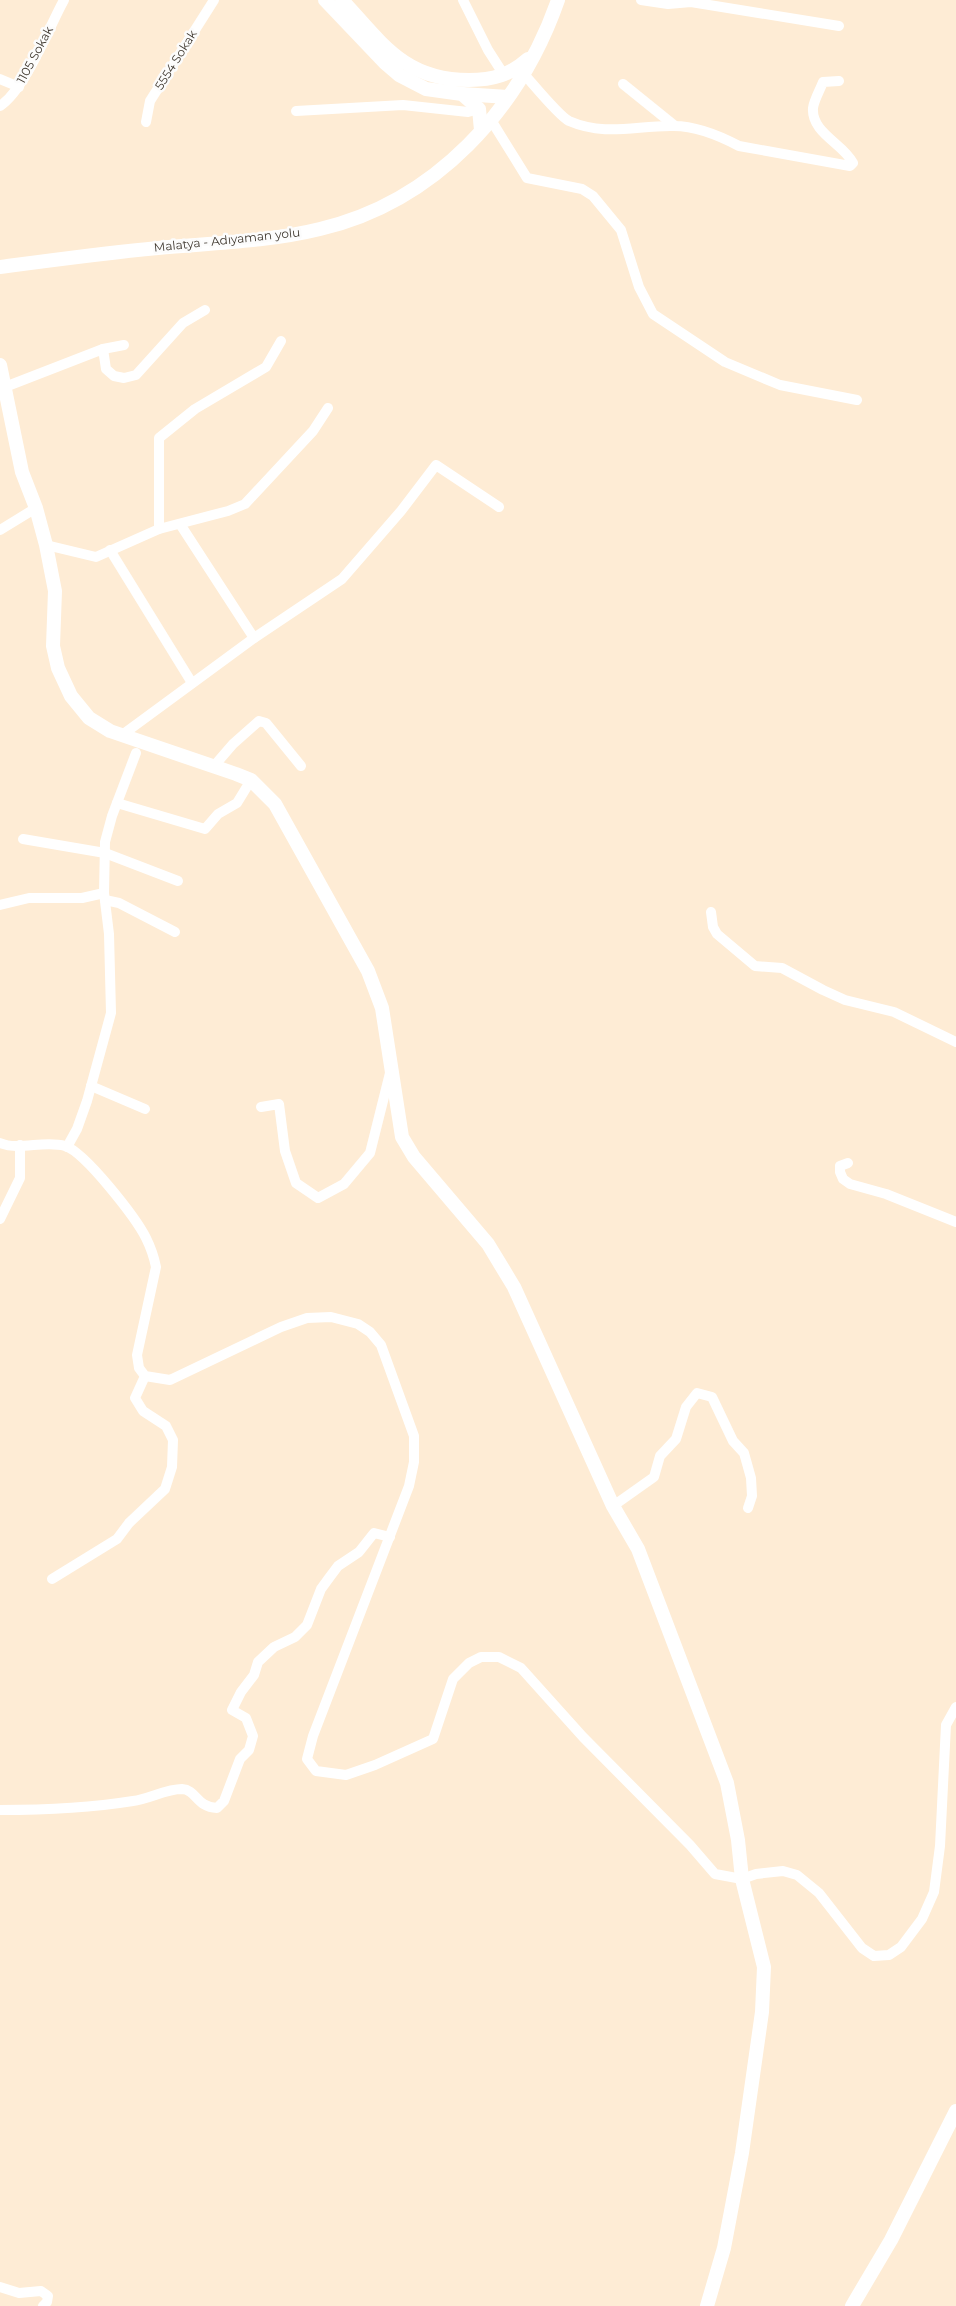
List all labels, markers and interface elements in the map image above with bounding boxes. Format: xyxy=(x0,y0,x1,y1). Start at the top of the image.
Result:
street label: 1105 Sokak xyxy=(13,23,56,86)
street label: 5554 Sokak xyxy=(151,26,200,92)
street label: Malatya - Adıyaman yolu xyxy=(153,224,301,255)

